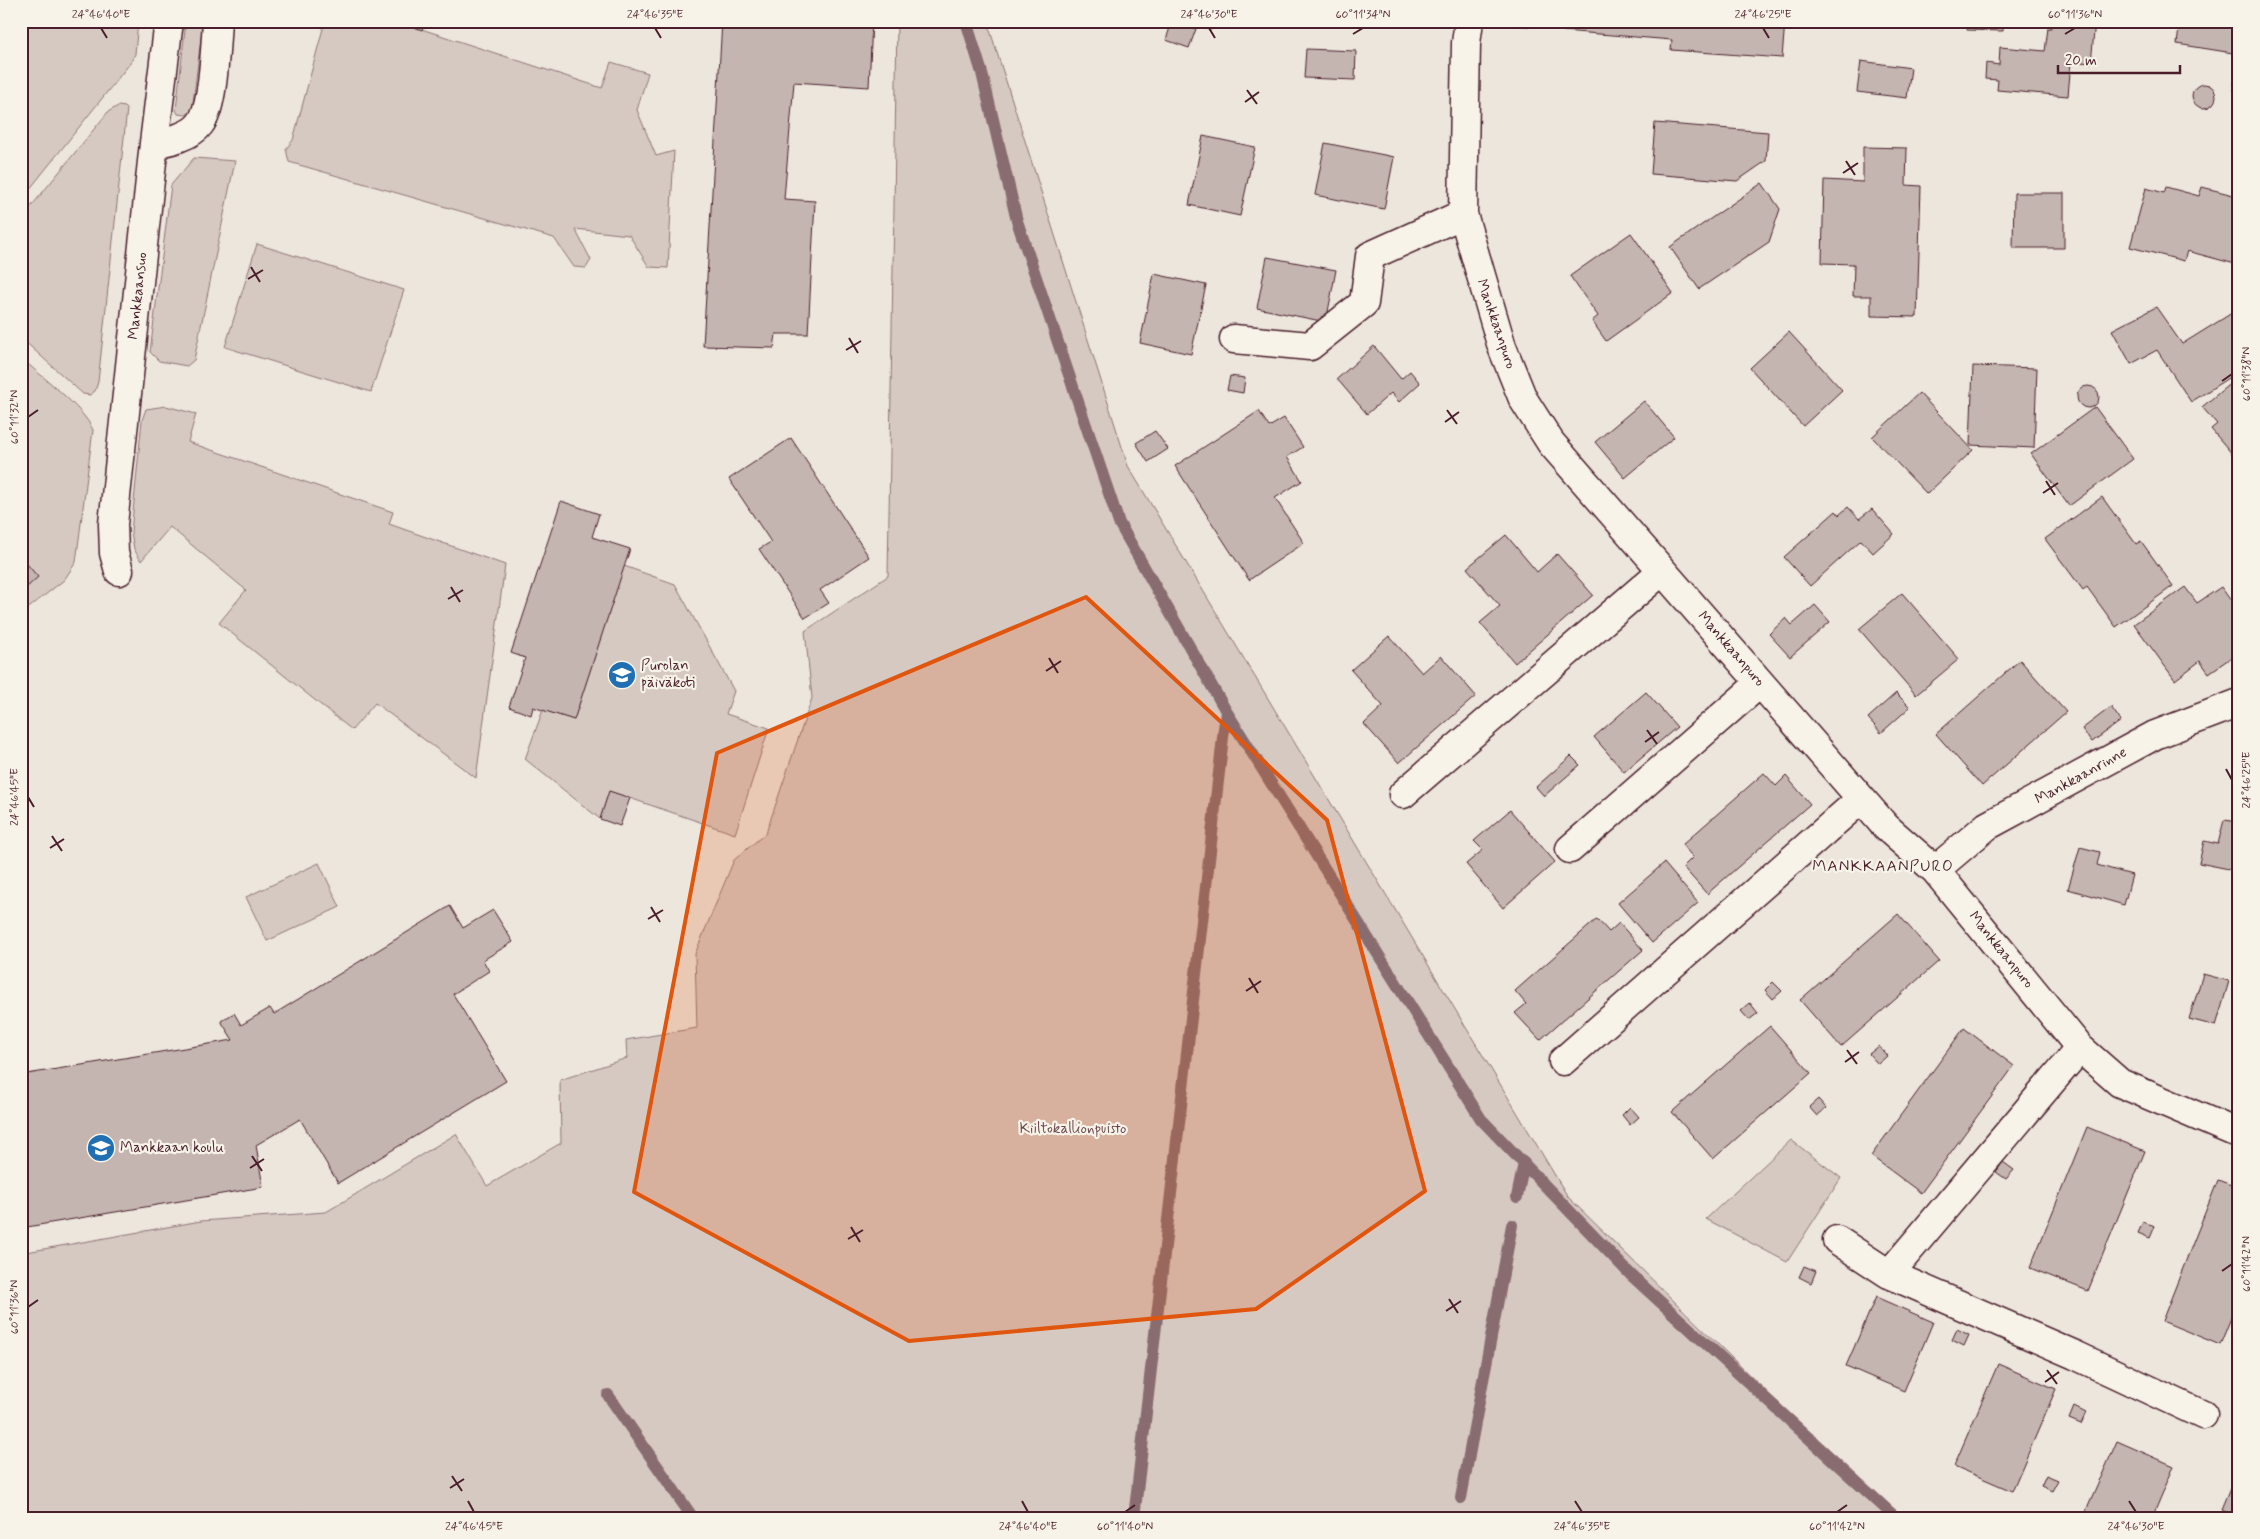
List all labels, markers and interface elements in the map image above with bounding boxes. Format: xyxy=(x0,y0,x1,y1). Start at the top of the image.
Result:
text: 24°46'40"E xyxy=(72,7,130,23)
text: 24°46'35"E xyxy=(627,7,683,23)
text: 24°46'30"E xyxy=(1180,7,1238,23)
text: 60°11'34"N xyxy=(1335,7,1391,23)
text: 24°46'25"E xyxy=(1734,7,1792,23)
text: 60°11'36"N xyxy=(2048,7,2102,23)
scale bar xyxy=(2058,42,2180,74)
text: 20 m xyxy=(2065,51,2097,71)
street label: Mankkaansuo xyxy=(123,251,153,341)
street label: Mankkaanpuro xyxy=(1471,276,1521,372)
text: 60°11'38"N xyxy=(2239,347,2255,401)
text: 60°11'32"N xyxy=(7,390,23,444)
street label: Mankkaanpuro xyxy=(1693,607,1769,691)
place label: Purolan päiväkoti xyxy=(641,656,695,693)
school or university icon: Purolan päiväkoti xyxy=(607,660,637,690)
street label: Mankkaanrinne xyxy=(2031,742,2131,810)
text: 24°46'25"E xyxy=(2239,751,2255,809)
text: 24°46'45"E xyxy=(7,768,23,826)
district label: MANKKAANPURO xyxy=(1812,856,1954,877)
street label: Mankkaanpuro xyxy=(1964,907,2038,993)
park label: Kiiltokallionpuisto xyxy=(1019,1119,1127,1139)
school or university icon: Mankkaan koulu xyxy=(86,1133,116,1163)
place label: Mankkaan koulu xyxy=(120,1138,224,1158)
text: 60°11'42"N xyxy=(2239,1236,2255,1292)
text: 60°11'36"N xyxy=(7,1280,23,1334)
text: 24°46'45"E xyxy=(445,1519,503,1535)
text: 24°46'40"E xyxy=(999,1519,1057,1535)
text: 60°11'40"N xyxy=(1097,1519,1153,1535)
text: 24°46'35"E xyxy=(1554,1519,1610,1535)
text: 60°11'42"N xyxy=(1809,1519,1865,1535)
text: 24°46'30"E xyxy=(2107,1519,2165,1535)

